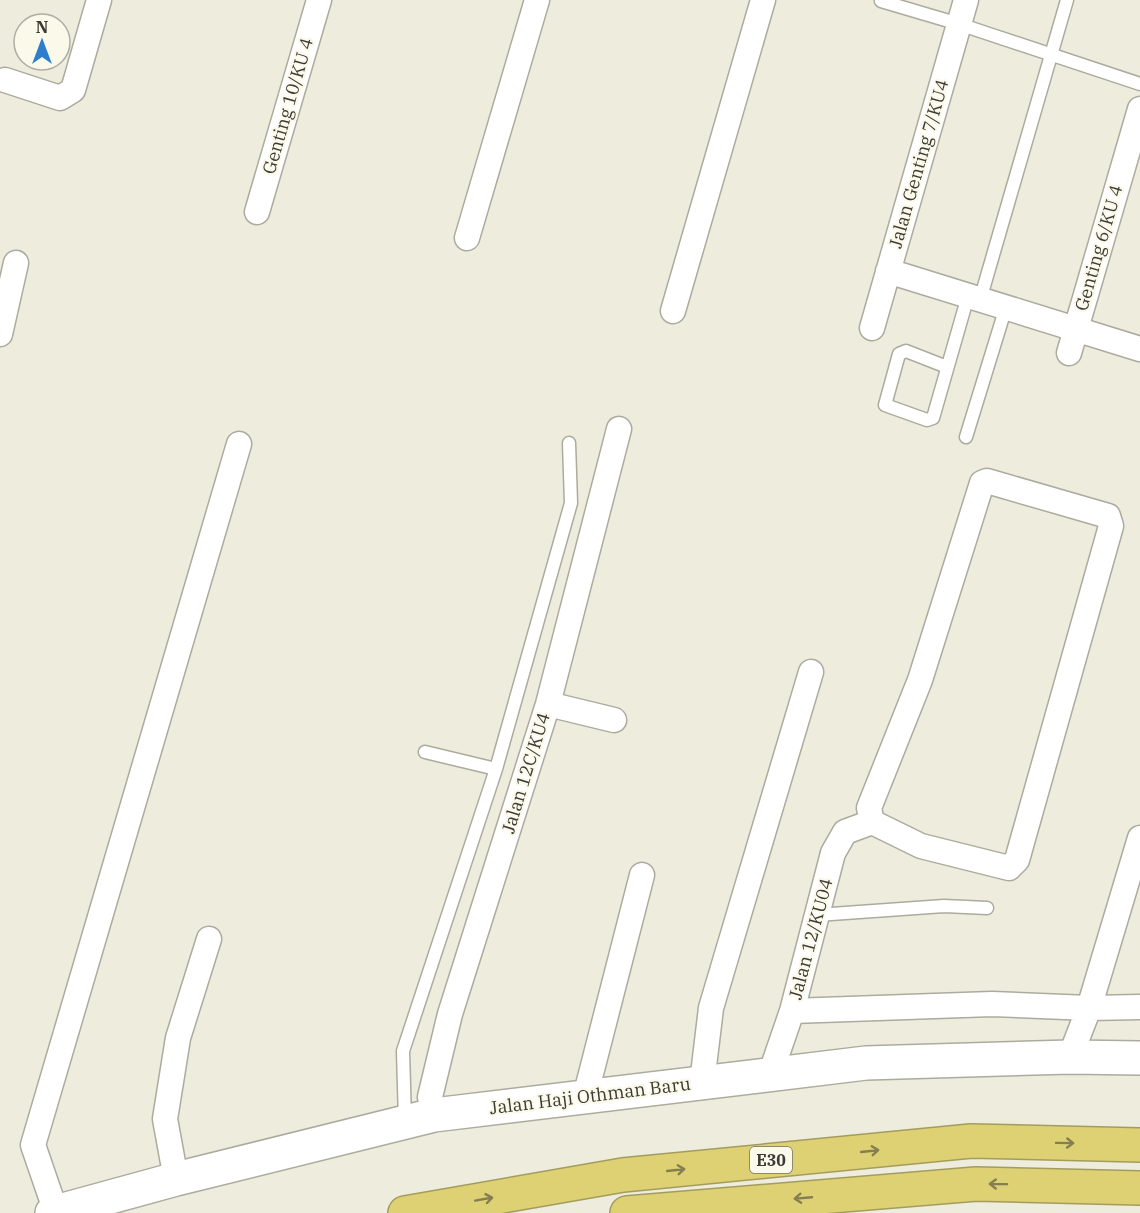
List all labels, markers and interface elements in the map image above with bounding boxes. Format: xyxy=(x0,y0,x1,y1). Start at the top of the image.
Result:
north arrow xyxy=(12,12,72,72)
text: N xyxy=(36,17,48,37)
street label: Genting 10/KU 4 xyxy=(257,35,318,177)
street label: Jalan Genting 7/KU4 xyxy=(883,77,954,251)
street label: Genting 6/KU 4 xyxy=(1070,182,1127,313)
street label: Jalan 12C/KU4 xyxy=(496,710,555,836)
street label: Jalan 12/KU04 xyxy=(783,876,838,1002)
street label: Jalan Haji Othman Baru xyxy=(488,1072,692,1119)
one-way arrow xyxy=(1054,1137,1074,1149)
one-way arrow xyxy=(860,1145,880,1156)
road number: E30 xyxy=(750,1147,792,1173)
one-way arrow xyxy=(666,1164,686,1175)
one-way arrow xyxy=(988,1179,1008,1190)
one-way arrow xyxy=(473,1193,493,1204)
one-way arrow xyxy=(794,1193,814,1204)

